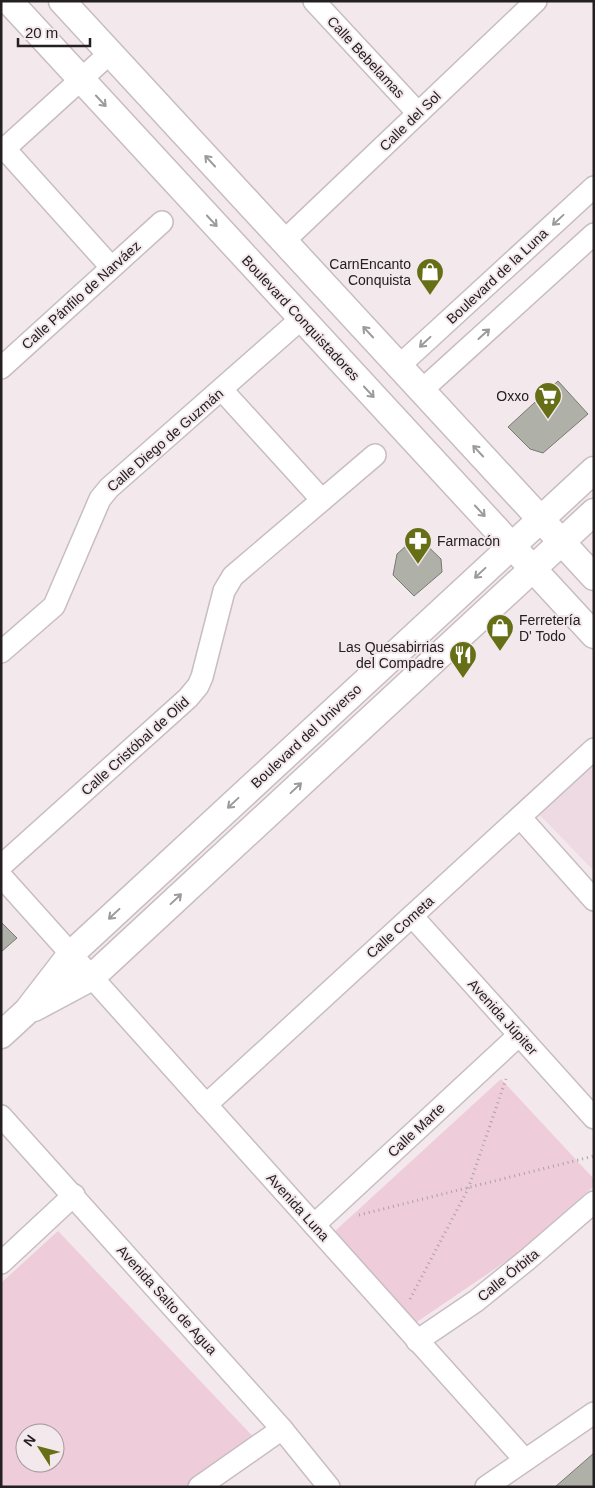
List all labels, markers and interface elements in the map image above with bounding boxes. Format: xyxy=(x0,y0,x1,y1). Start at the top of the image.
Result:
street label: Calle Bebelamas xyxy=(324,13,408,101)
scale bar xyxy=(18,15,90,47)
text: 20 m xyxy=(25,24,58,41)
street label: Calle del Sol xyxy=(376,88,444,154)
one-way arrow xyxy=(95,95,107,108)
one-way arrow xyxy=(204,154,216,167)
one-way arrow xyxy=(206,214,218,227)
one-way arrow xyxy=(551,214,564,226)
street label: Boulevard de la Luna xyxy=(443,225,551,327)
street label: Calle Pánfilo de Narváez xyxy=(18,238,144,352)
street label: Boulevard Conquistadores xyxy=(239,252,363,384)
place label: CarnEncanto Conquista xyxy=(329,256,411,288)
shop icon: CarnEncanto Conquista xyxy=(415,257,445,296)
one-way arrow xyxy=(362,325,374,338)
one-way arrow xyxy=(477,328,490,340)
one-way arrow xyxy=(419,336,432,347)
supermarket icon: Oxxo xyxy=(533,381,563,420)
street label: Calle Diego de Guzmán xyxy=(104,385,226,495)
one-way arrow xyxy=(363,385,375,398)
place label: Oxxo xyxy=(496,388,529,404)
one-way arrow xyxy=(472,445,484,458)
one-way arrow xyxy=(473,504,485,517)
pharmacy icon: Farmacón xyxy=(403,526,433,565)
place label: Farmacón xyxy=(437,533,500,549)
one-way arrow xyxy=(474,567,487,579)
place label: Ferretería D' Todo xyxy=(519,612,581,644)
shop icon: Ferretería D' Todo xyxy=(485,613,515,652)
place label: Las Quesabirrias del Compadre xyxy=(338,639,444,671)
restaurant icon: Las Quesabirrias del Compadre xyxy=(448,640,478,679)
street label: Boulevard del Universo xyxy=(248,681,365,791)
street label: Calle Cristóbal de Olid xyxy=(78,693,192,799)
one-way arrow xyxy=(289,782,302,794)
one-way arrow xyxy=(227,797,240,809)
one-way arrow xyxy=(170,893,183,905)
street label: Calle Cometa xyxy=(363,893,437,961)
one-way arrow xyxy=(108,908,121,920)
street label: Avenida Júpiter xyxy=(465,976,541,1058)
street label: Calle Marte xyxy=(384,1100,448,1160)
street label: Avenida Luna xyxy=(263,1170,333,1244)
street label: Avenida Salto de Agua xyxy=(114,1242,220,1358)
street label: Calle Órbita xyxy=(474,1245,542,1304)
north arrow xyxy=(15,1423,65,1473)
text: N xyxy=(20,1432,39,1449)

